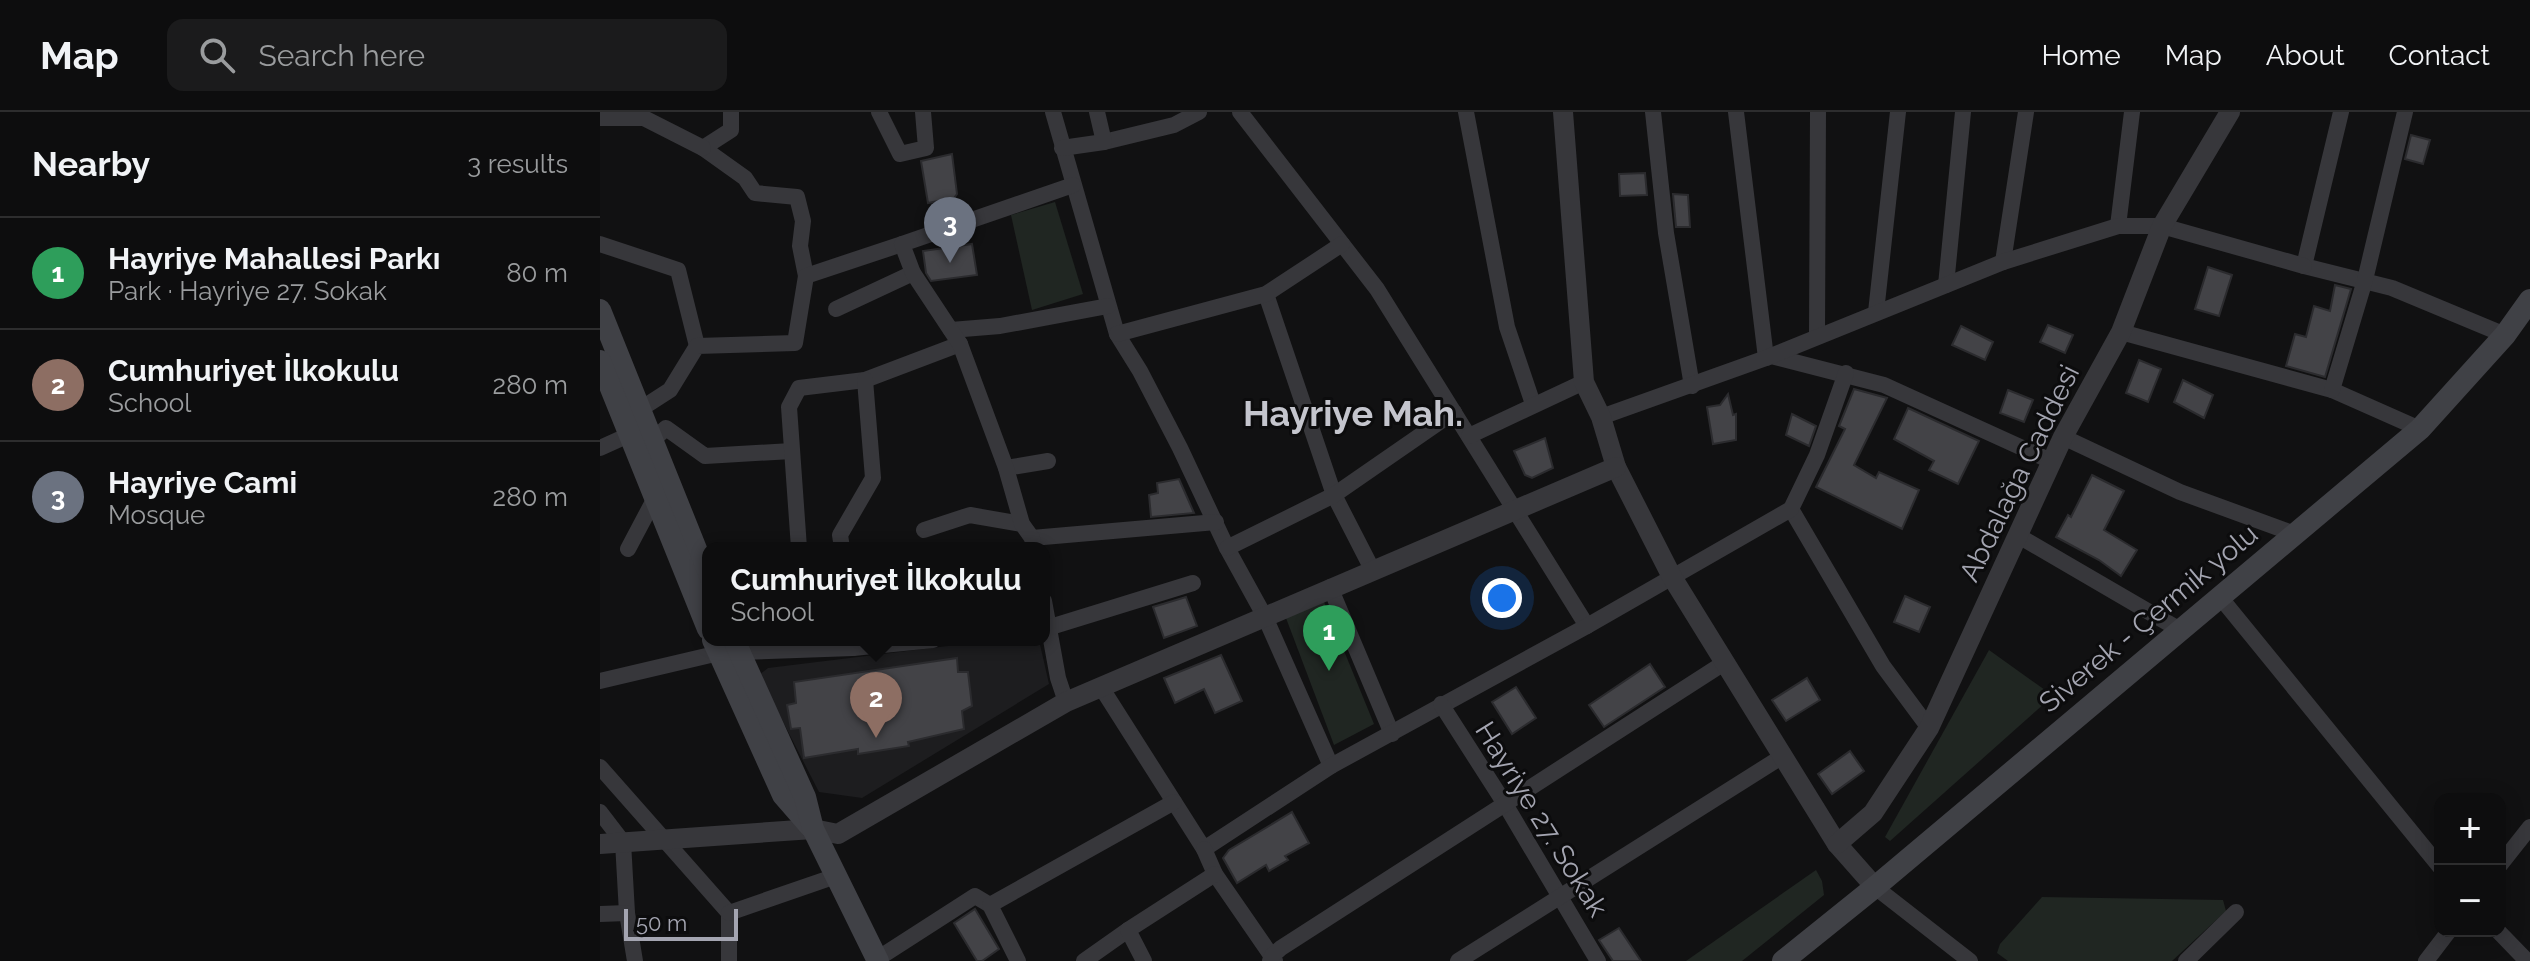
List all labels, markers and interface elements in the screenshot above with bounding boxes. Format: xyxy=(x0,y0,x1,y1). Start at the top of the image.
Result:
search box xyxy=(167,19,727,91)
text: Map xyxy=(40,33,119,78)
icon: search xyxy=(195,33,239,77)
text: Search here xyxy=(259,38,425,73)
text: Home xyxy=(2041,39,2121,72)
text: Map xyxy=(2165,39,2222,72)
text: About xyxy=(2266,39,2345,72)
text: Contact xyxy=(2389,39,2490,72)
text: Nearby xyxy=(32,144,150,184)
text: 3 results xyxy=(467,149,568,179)
pin: 3 xyxy=(924,197,976,263)
text: Hayriye Mahallesi Parkı xyxy=(108,241,440,276)
text: 1 xyxy=(52,258,64,288)
text: 80 m xyxy=(506,258,568,288)
text: Park · Hayriye 27. Sokak xyxy=(108,276,387,306)
text: Cumhuriyet İlkokulu xyxy=(108,353,399,388)
street label: Abdalağa Caddesi xyxy=(1953,360,2086,587)
text: 2 xyxy=(51,370,65,400)
text: 280 m xyxy=(493,370,568,400)
text: School xyxy=(108,388,191,418)
district label: Hayriye Mah. xyxy=(1243,392,1463,434)
text: Hayriye Cami xyxy=(108,465,297,500)
text: 3 xyxy=(51,482,65,512)
text: 280 m xyxy=(493,482,568,512)
text: Mosque xyxy=(108,500,205,530)
street label: Siverek - Çermik yolu xyxy=(2032,517,2264,719)
popup xyxy=(702,542,1050,646)
text: Cumhuriyet İlkokulu xyxy=(730,562,1022,597)
your location xyxy=(1482,578,1522,618)
text: School xyxy=(730,597,814,627)
pin: 1 xyxy=(1303,605,1355,671)
pin: 2 xyxy=(850,672,902,738)
street label: Hayriye 27. Sokak xyxy=(1468,716,1615,923)
map controls xyxy=(2434,793,2506,937)
button: + xyxy=(2434,793,2506,865)
button: − xyxy=(2434,865,2506,937)
scale bar xyxy=(624,905,738,941)
text: 50 m xyxy=(636,910,687,936)

